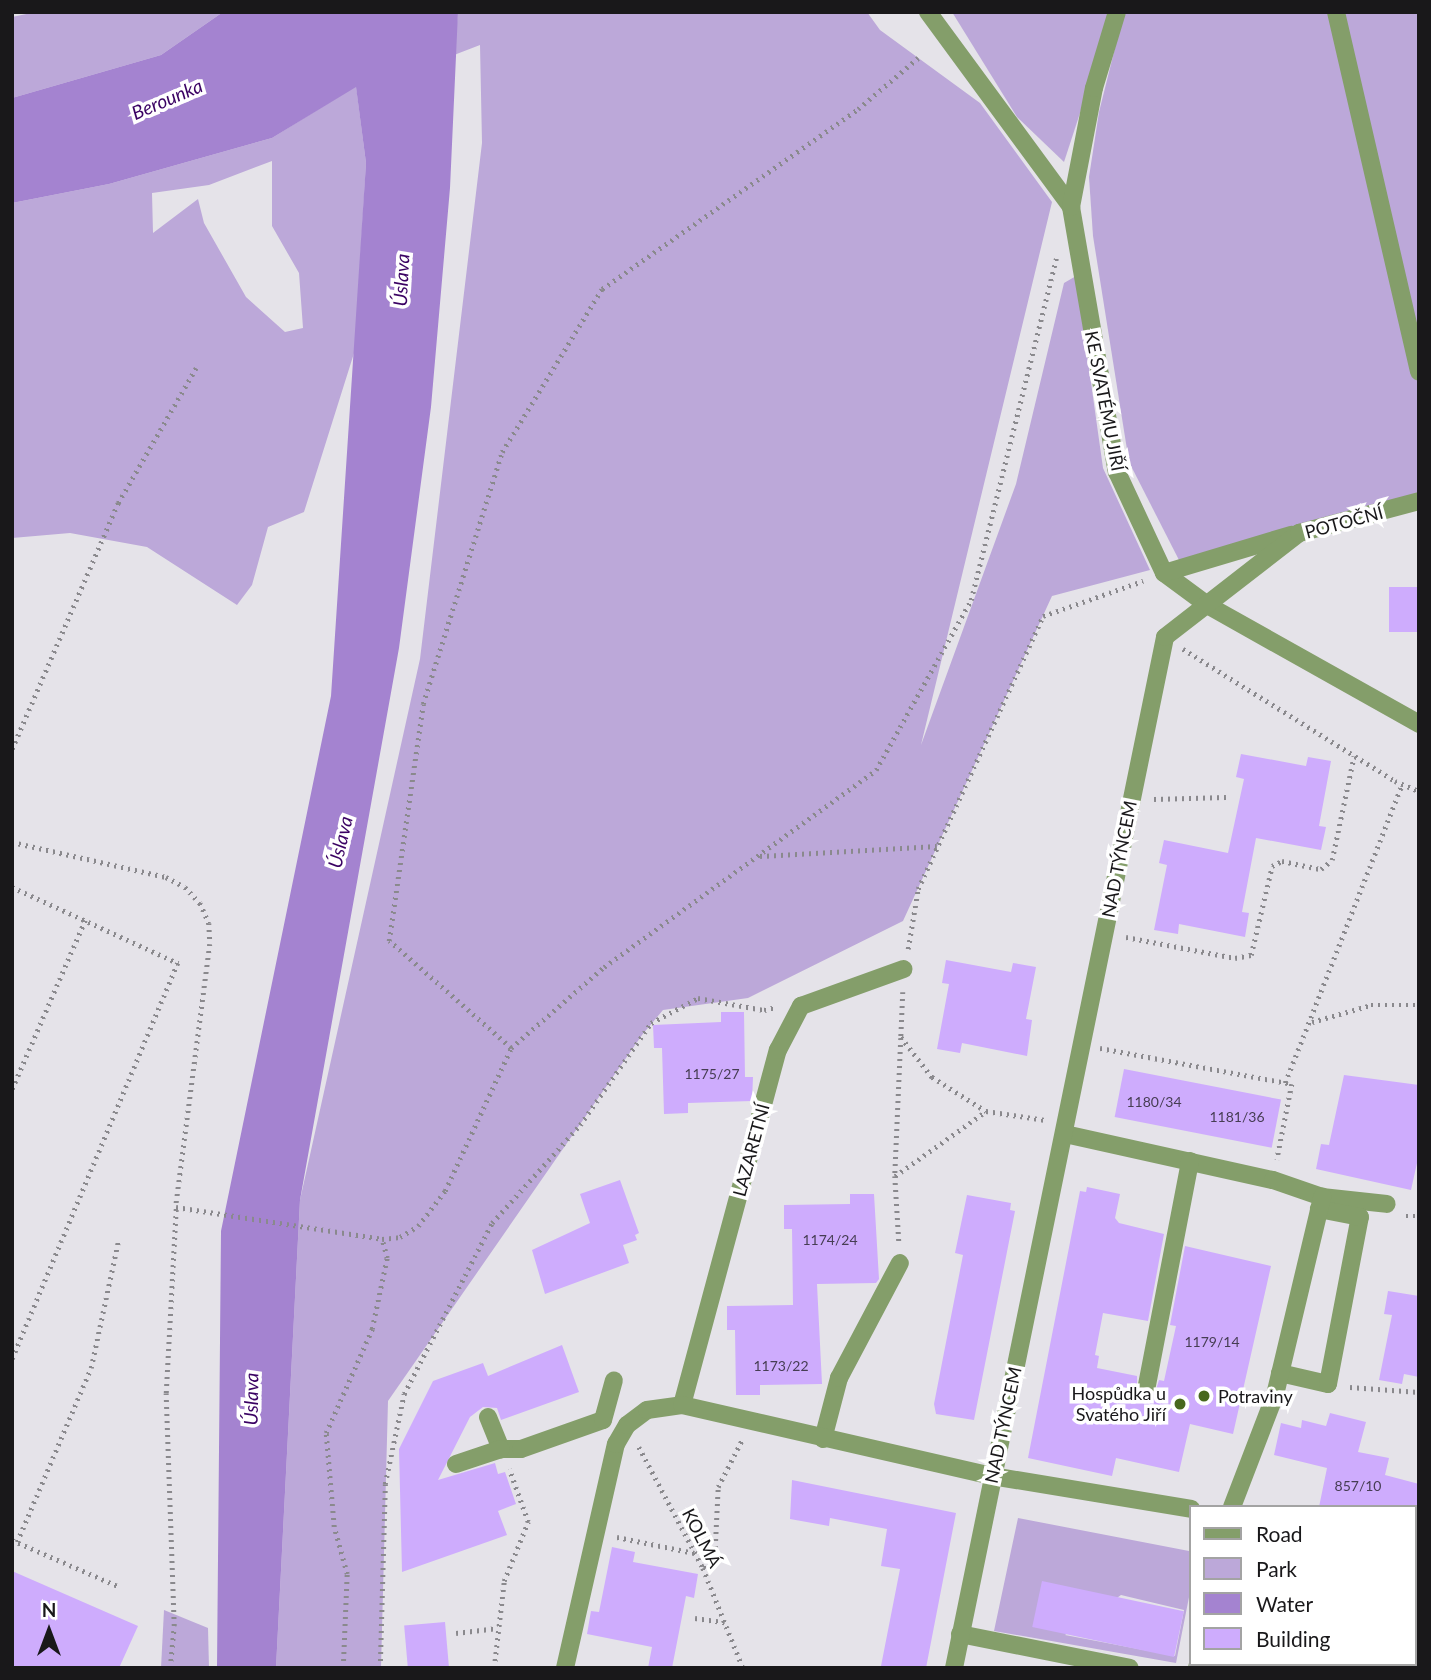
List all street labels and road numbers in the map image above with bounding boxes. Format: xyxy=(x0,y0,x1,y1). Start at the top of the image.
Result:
street label: KE SVATÉMU JIŘÍ xyxy=(1081,329,1129,473)
street label: POTOČNÍ xyxy=(1303,501,1385,543)
street label: NAD TÝNCEM xyxy=(1097,799,1141,919)
street label: LAZARETNÍ xyxy=(728,1101,774,1199)
street label: NAD TÝNCEM xyxy=(980,1365,1026,1485)
street label: KOLMÁ xyxy=(678,1505,726,1571)

